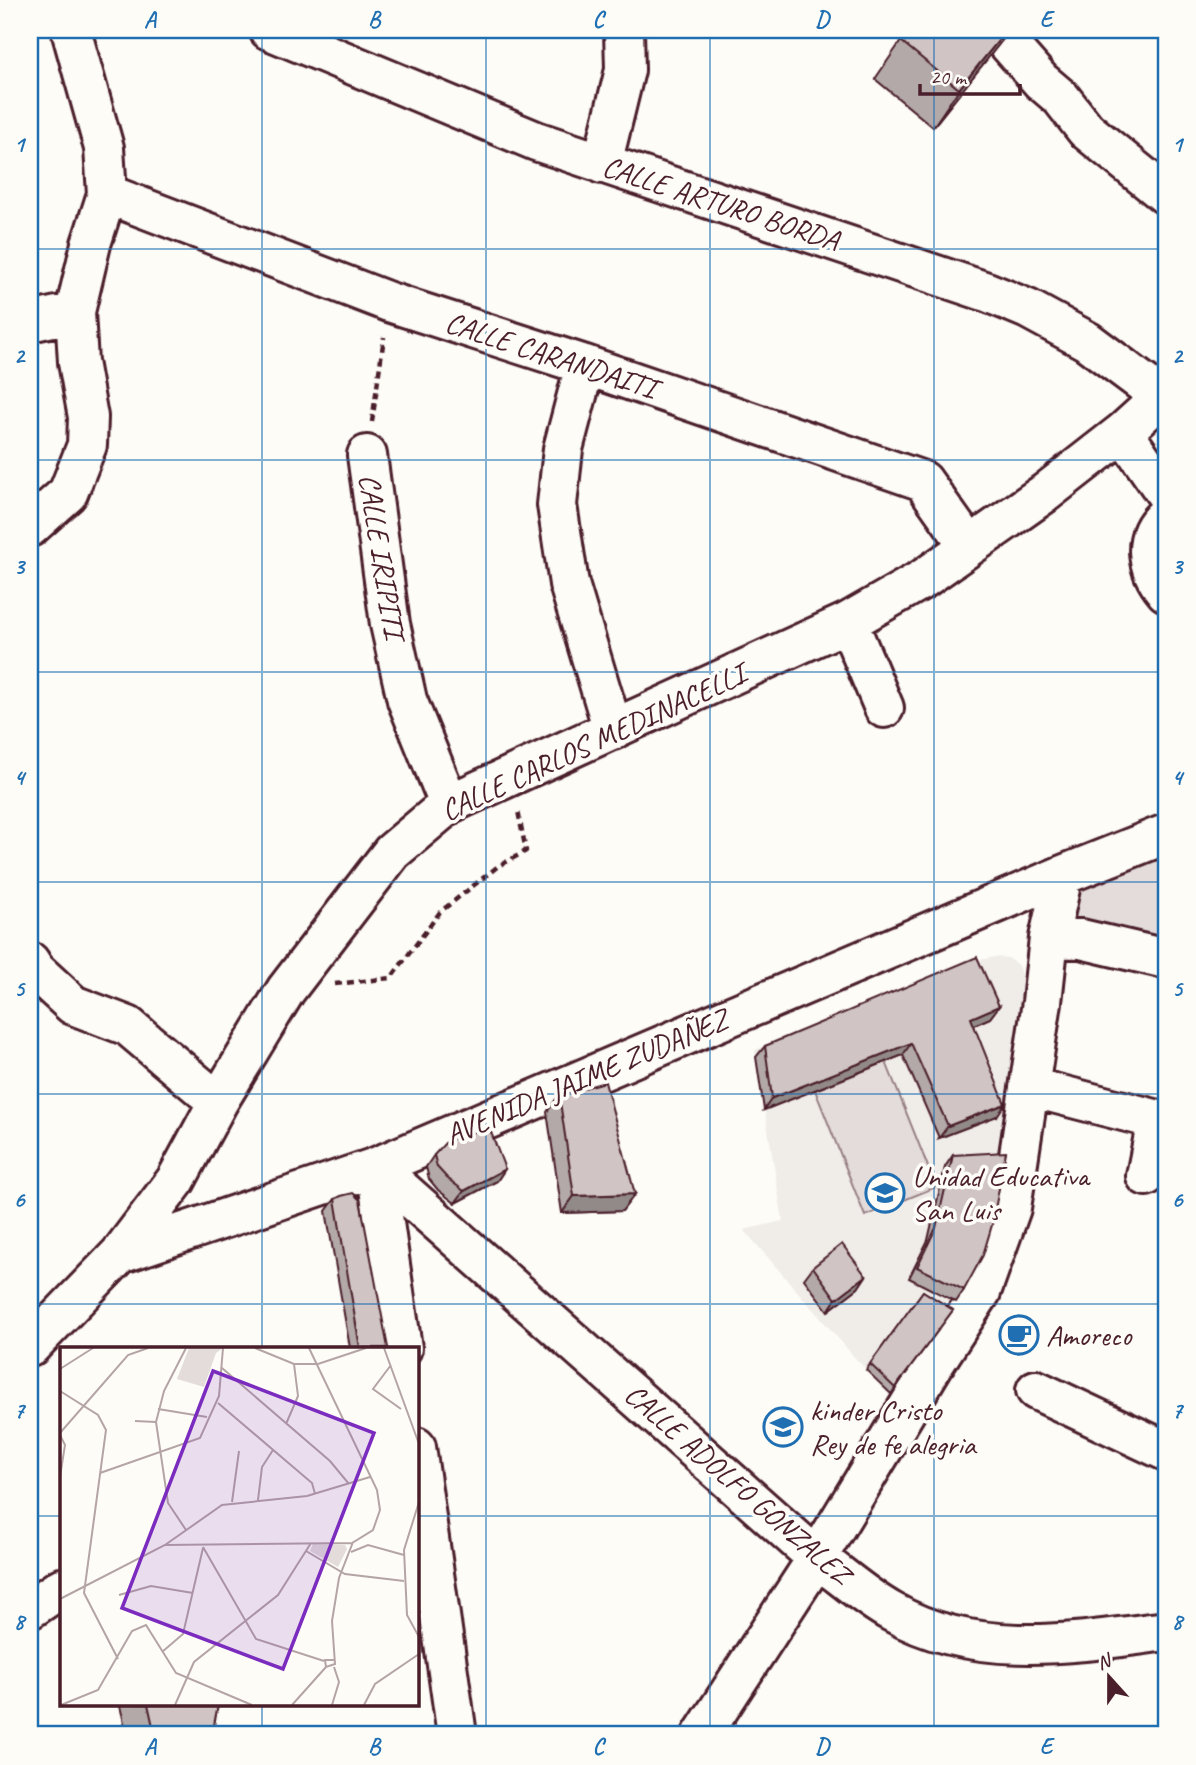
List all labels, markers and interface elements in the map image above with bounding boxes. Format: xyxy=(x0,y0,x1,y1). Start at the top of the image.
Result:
text: A xyxy=(144,5,158,34)
text: B xyxy=(368,5,382,34)
text: C xyxy=(593,5,607,34)
text: D xyxy=(815,5,831,34)
text: E xyxy=(1040,5,1056,34)
scale bar xyxy=(920,52,1019,96)
text: 20 m xyxy=(930,64,968,90)
text: 1 xyxy=(14,130,27,159)
text: 1 xyxy=(1172,130,1185,159)
street label: CALLE ARTURO BORDA xyxy=(598,147,846,260)
street label: CALLE CARANDAITI xyxy=(441,303,668,409)
text: 2 xyxy=(14,341,27,370)
text: 2 xyxy=(1172,341,1185,370)
street label: CALLE IRIPITI xyxy=(350,471,415,647)
text: 3 xyxy=(14,552,27,581)
text: 3 xyxy=(1172,552,1185,581)
street label: CALLE CARLOS MEDINACELLI xyxy=(435,652,757,829)
text: 4 xyxy=(14,763,27,792)
text: 4 xyxy=(1172,763,1185,792)
text: 5 xyxy=(14,974,26,1003)
text: 5 xyxy=(1172,974,1184,1003)
street label: AVENIDA JAIME ZUDAÑEZ xyxy=(439,999,737,1154)
place label: Unidad Educativa San Luis xyxy=(912,1157,1091,1229)
school or university icon: Unidad Educativa San Luis xyxy=(864,1172,906,1214)
text: 6 xyxy=(14,1185,27,1214)
text: 6 xyxy=(1172,1185,1185,1214)
cafe icon: Amoreco xyxy=(998,1314,1040,1356)
place label: Amoreco xyxy=(1046,1316,1133,1354)
inset map xyxy=(60,1347,418,1706)
street label: CALLE ADOLFO GONZALEZ xyxy=(617,1375,862,1596)
place label: kinder Cristo Rey de fe alegria xyxy=(810,1391,978,1463)
text: 7 xyxy=(14,1396,27,1425)
text: 7 xyxy=(1172,1396,1185,1425)
school or university icon: kinder Cristo Rey de fe alegria xyxy=(762,1406,804,1448)
text: 8 xyxy=(14,1607,27,1636)
text: 8 xyxy=(1172,1607,1185,1636)
north arrow xyxy=(1074,1642,1144,1712)
text: N xyxy=(1093,1648,1116,1675)
text: A xyxy=(144,1732,158,1761)
text: B xyxy=(368,1732,382,1761)
text: C xyxy=(593,1732,607,1761)
text: D xyxy=(815,1732,831,1761)
text: E xyxy=(1040,1732,1056,1761)

